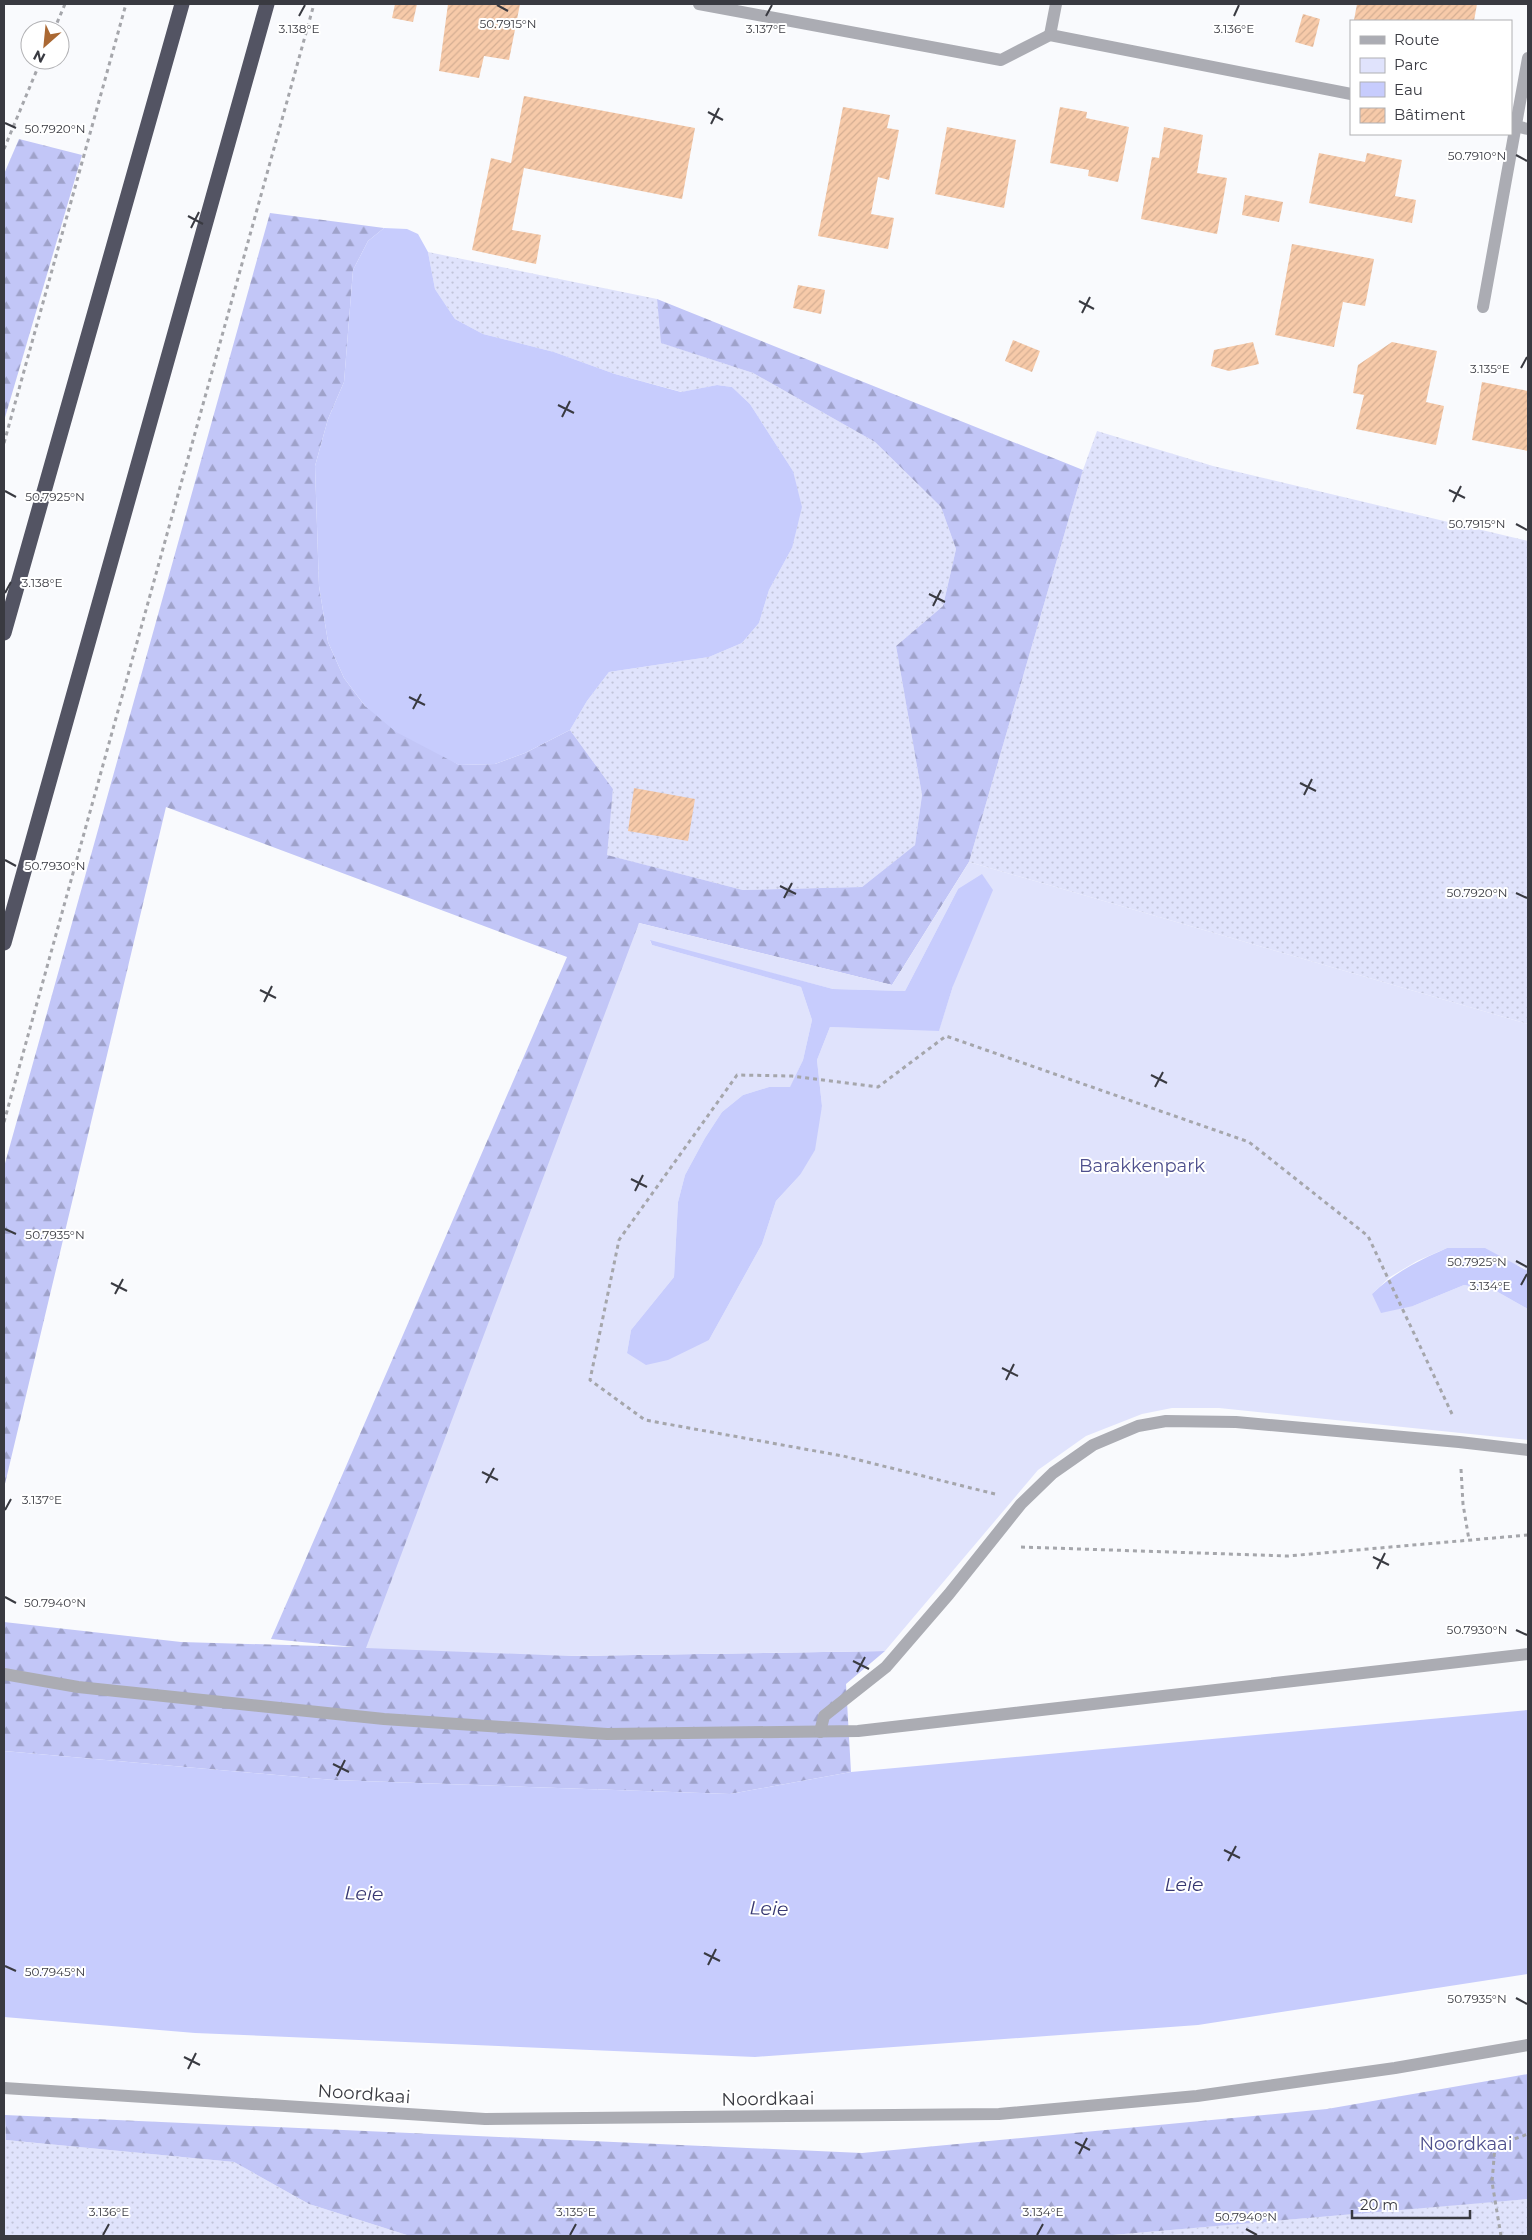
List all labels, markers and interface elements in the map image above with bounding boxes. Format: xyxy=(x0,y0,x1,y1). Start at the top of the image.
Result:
text: 50.7915°N xyxy=(479,16,537,31)
north arrow xyxy=(20,20,70,70)
legend xyxy=(1350,20,1512,135)
text: 3.138°E xyxy=(279,21,319,36)
text: 3.137°E xyxy=(746,21,786,36)
text: 3.136°E xyxy=(1214,21,1254,36)
text: Route xyxy=(1394,30,1439,49)
text: N xyxy=(30,46,48,67)
text: Parc xyxy=(1394,55,1428,74)
text: Eau xyxy=(1394,80,1423,99)
text: Bâtiment xyxy=(1394,105,1466,124)
text: 50.7920°N xyxy=(25,121,85,136)
text: 50.7910°N xyxy=(1448,148,1506,163)
text: 3.135°E xyxy=(1470,361,1510,376)
text: 50.7925°N xyxy=(25,489,85,504)
text: 50.7915°N xyxy=(1448,516,1506,531)
text: 3.138°E xyxy=(22,575,62,590)
text: 50.7930°N xyxy=(25,858,85,873)
text: 50.7920°N xyxy=(1447,885,1507,900)
park label: Barakkenpark xyxy=(1079,1155,1205,1177)
text: 50.7935°N xyxy=(25,1227,85,1242)
text: 50.7925°N xyxy=(1447,1254,1507,1269)
text: 3.134°E xyxy=(1470,1278,1510,1293)
text: 3.137°E xyxy=(22,1492,62,1507)
text: 50.7940°N xyxy=(24,1595,86,1610)
text: 50.7930°N xyxy=(1447,1622,1507,1637)
water label: Leie xyxy=(1164,1873,1204,1896)
water label: Leie xyxy=(344,1881,384,1906)
water label: Leie xyxy=(749,1896,789,1921)
text: 50.7945°N xyxy=(25,1964,85,1979)
text: 50.7935°N xyxy=(1447,1991,1507,2006)
street label: Noordkaai xyxy=(317,2080,411,2108)
street label: Noordkaai xyxy=(721,2087,815,2111)
park label: Noordkaai xyxy=(1419,2133,1513,2155)
scale bar xyxy=(1352,2188,1470,2220)
text: 20 m xyxy=(1360,2195,1398,2214)
text: 3.136°E xyxy=(89,2204,129,2219)
text: 3.135°E xyxy=(556,2204,596,2219)
text: 3.134°E xyxy=(1023,2204,1063,2219)
text: 50.7940°N xyxy=(1215,2209,1277,2224)

